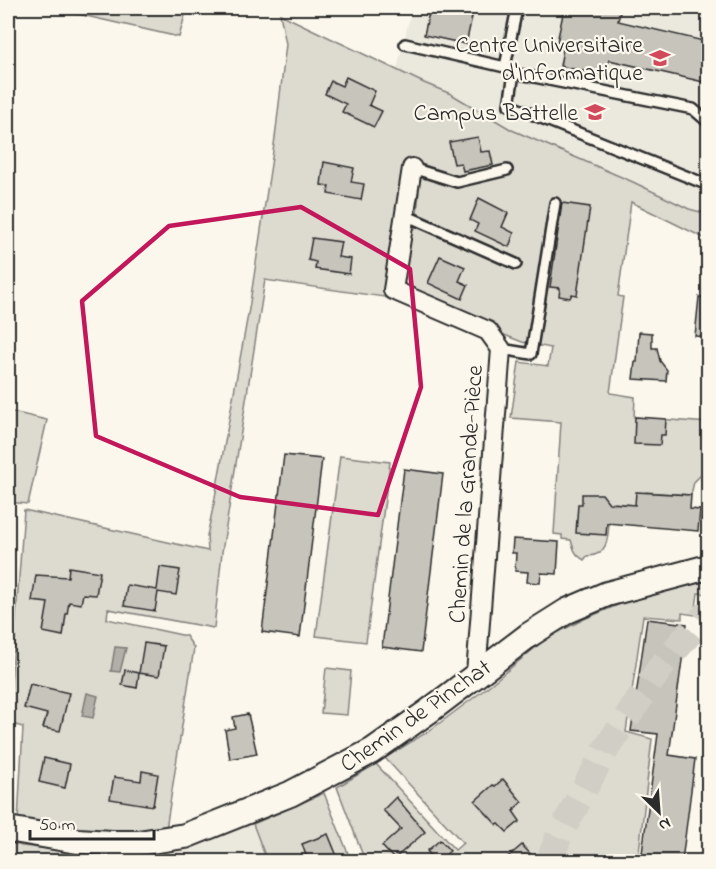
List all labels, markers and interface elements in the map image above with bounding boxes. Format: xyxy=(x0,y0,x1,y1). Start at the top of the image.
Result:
place label: Centre Universitaire d'Informatique xyxy=(455,29,643,92)
school or university icon: Centre Universitaire d'Informatique xyxy=(648,46,672,70)
place label: Campus Battelle xyxy=(414,97,578,132)
school or university icon: Campus Battelle xyxy=(583,100,607,124)
street label: Chemin de la Grande-Pièce xyxy=(441,364,494,624)
street label: Chemin de Pinchat xyxy=(333,652,499,782)
north arrow xyxy=(629,782,689,842)
scale bar xyxy=(30,803,154,841)
text: N xyxy=(654,811,674,837)
text: 50 m xyxy=(39,813,76,839)

